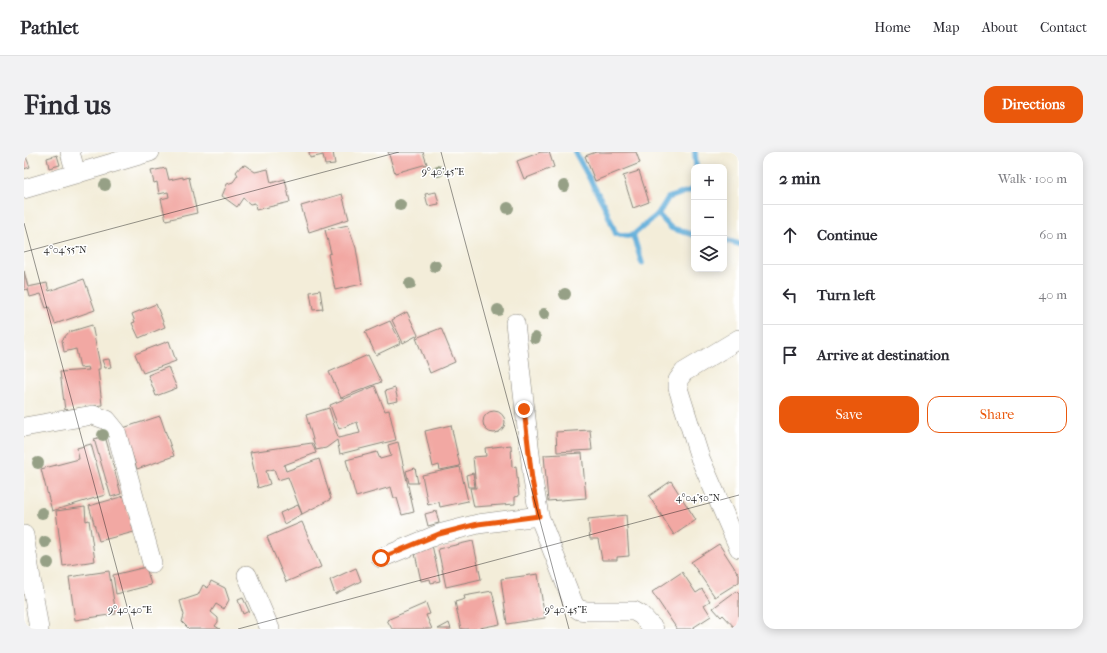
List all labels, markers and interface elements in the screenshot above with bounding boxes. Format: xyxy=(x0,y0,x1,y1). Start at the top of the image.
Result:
text: Pathlet xyxy=(20,17,79,39)
text: Home xyxy=(874,19,911,36)
text: Map xyxy=(933,19,960,36)
text: About xyxy=(982,19,1018,36)
text: Contact xyxy=(1040,19,1087,36)
button: Directions xyxy=(984,86,1083,123)
text: Find us xyxy=(24,88,111,121)
map controls xyxy=(691,164,727,272)
button: + xyxy=(691,164,727,200)
text: 9°40'45"E xyxy=(422,166,464,178)
text: 2 min xyxy=(779,168,820,188)
text: Walk · 100 m xyxy=(998,171,1067,186)
button: − xyxy=(691,200,727,236)
icon: ahead xyxy=(779,224,801,246)
text: Continue xyxy=(817,226,877,244)
text: 60 m xyxy=(1039,227,1067,242)
button: layers xyxy=(691,236,727,272)
text: 4°04'55"N xyxy=(43,244,87,256)
icon: left xyxy=(779,284,801,306)
text: Turn left xyxy=(817,286,875,304)
text: 40 m xyxy=(1039,287,1067,302)
icon: arrive xyxy=(779,344,801,366)
text: Arrive at destination xyxy=(817,346,949,364)
button: Save xyxy=(779,396,919,433)
button: Share xyxy=(927,396,1067,433)
route end xyxy=(515,400,533,418)
text: 4°04'50"N xyxy=(676,492,721,504)
route start xyxy=(372,549,390,567)
text: 9°40'40"E xyxy=(108,604,152,616)
text: 9°40'45"E xyxy=(545,604,587,616)

